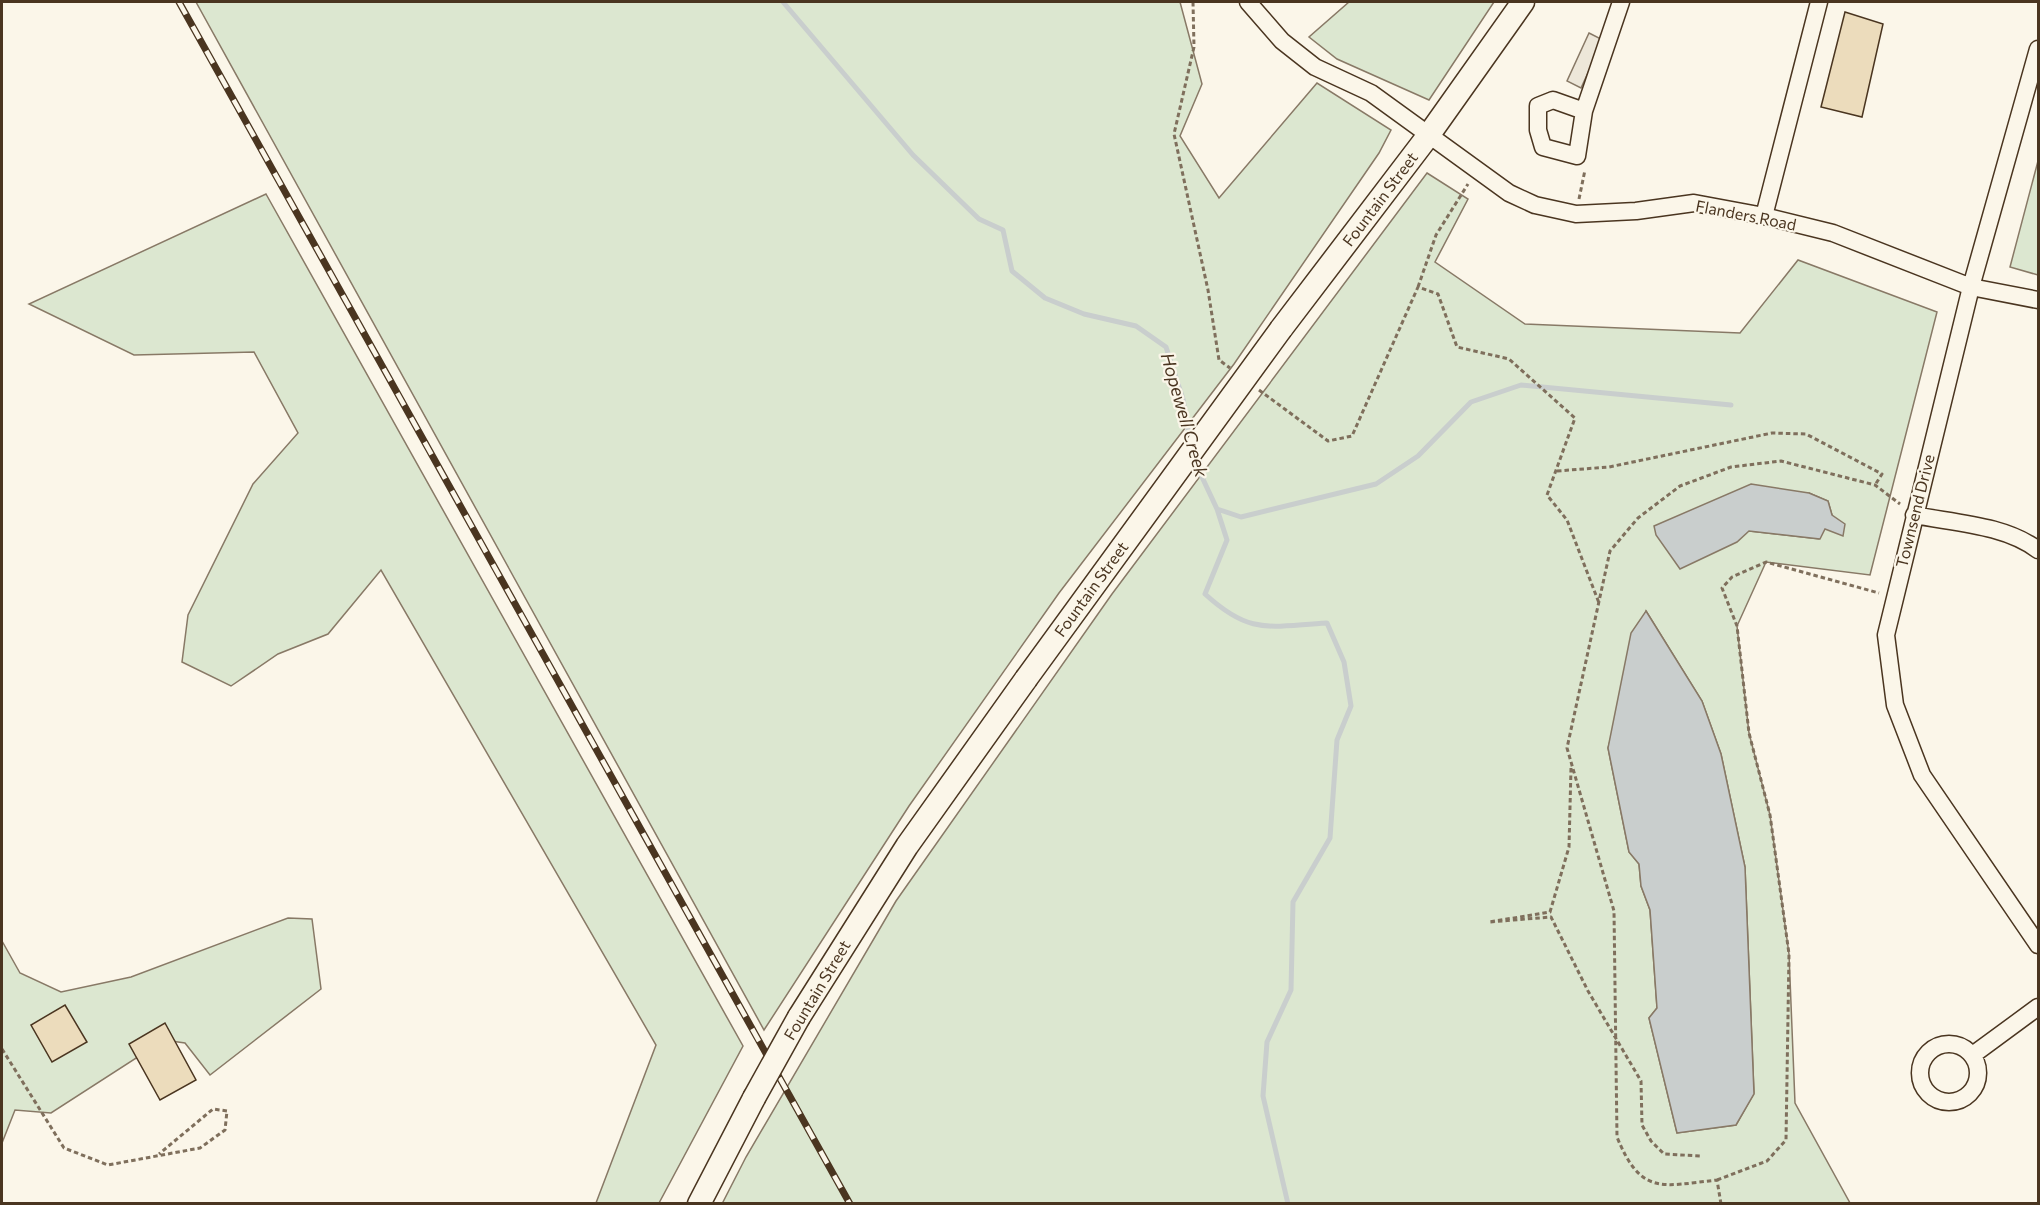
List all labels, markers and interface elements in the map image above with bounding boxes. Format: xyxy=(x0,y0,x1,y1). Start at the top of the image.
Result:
street label: Fountain Street xyxy=(1338,148,1421,250)
street label: Flanders Road xyxy=(1694,195,1798,234)
water label: Hopewell Creek xyxy=(1157,350,1214,481)
street label: Townsend Drive xyxy=(1891,452,1938,570)
street label: Fountain Street xyxy=(1050,537,1132,640)
street label: Fountain Street xyxy=(779,936,854,1043)

